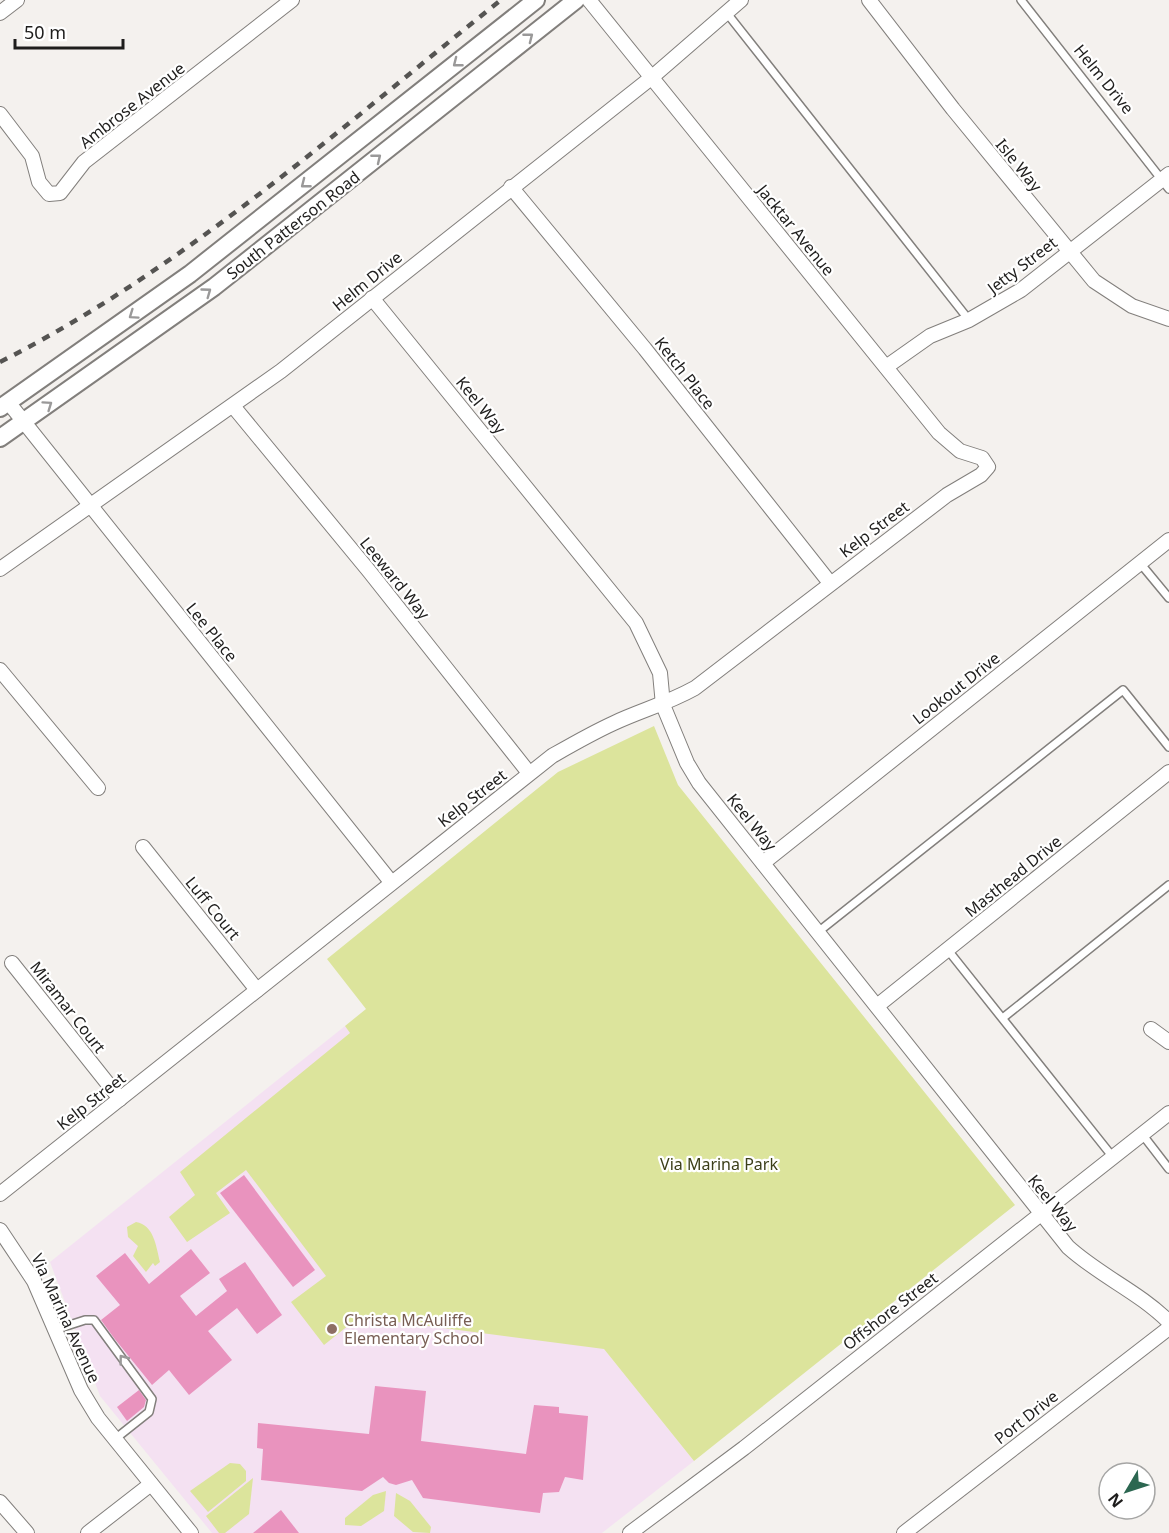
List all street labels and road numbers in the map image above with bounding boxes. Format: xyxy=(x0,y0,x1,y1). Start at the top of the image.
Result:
street label: Helm Drive xyxy=(1069,40,1139,118)
street label: Ambrose Avenue xyxy=(75,57,189,153)
street label: Isle Way xyxy=(991,134,1048,197)
street label: South Patterson Road xyxy=(222,166,364,284)
street label: Jacktar Avenue xyxy=(751,178,840,280)
street label: Jetty Street xyxy=(981,231,1062,300)
street label: Helm Drive xyxy=(328,246,406,316)
street label: Ketch Place xyxy=(650,332,720,414)
street label: Keel Way xyxy=(451,372,511,439)
street label: Kelp Street xyxy=(835,495,913,562)
street label: Leeward Way xyxy=(355,532,435,624)
street label: Lee Place xyxy=(181,598,243,666)
street label: Lookout Drive xyxy=(908,647,1004,729)
street label: Kelp Street xyxy=(433,764,511,832)
street label: Keel Way xyxy=(722,789,782,856)
street label: Masthead Drive xyxy=(960,830,1066,922)
street label: Luff Court xyxy=(181,872,245,944)
street label: Miramar Court xyxy=(25,957,111,1058)
street label: Kelp Street xyxy=(52,1067,130,1135)
street label: Keel Way xyxy=(1023,1170,1083,1237)
street label: Via Marina Avenue xyxy=(26,1250,106,1386)
street label: Offshore Street xyxy=(838,1267,942,1355)
street label: Port Drive xyxy=(989,1385,1063,1449)

